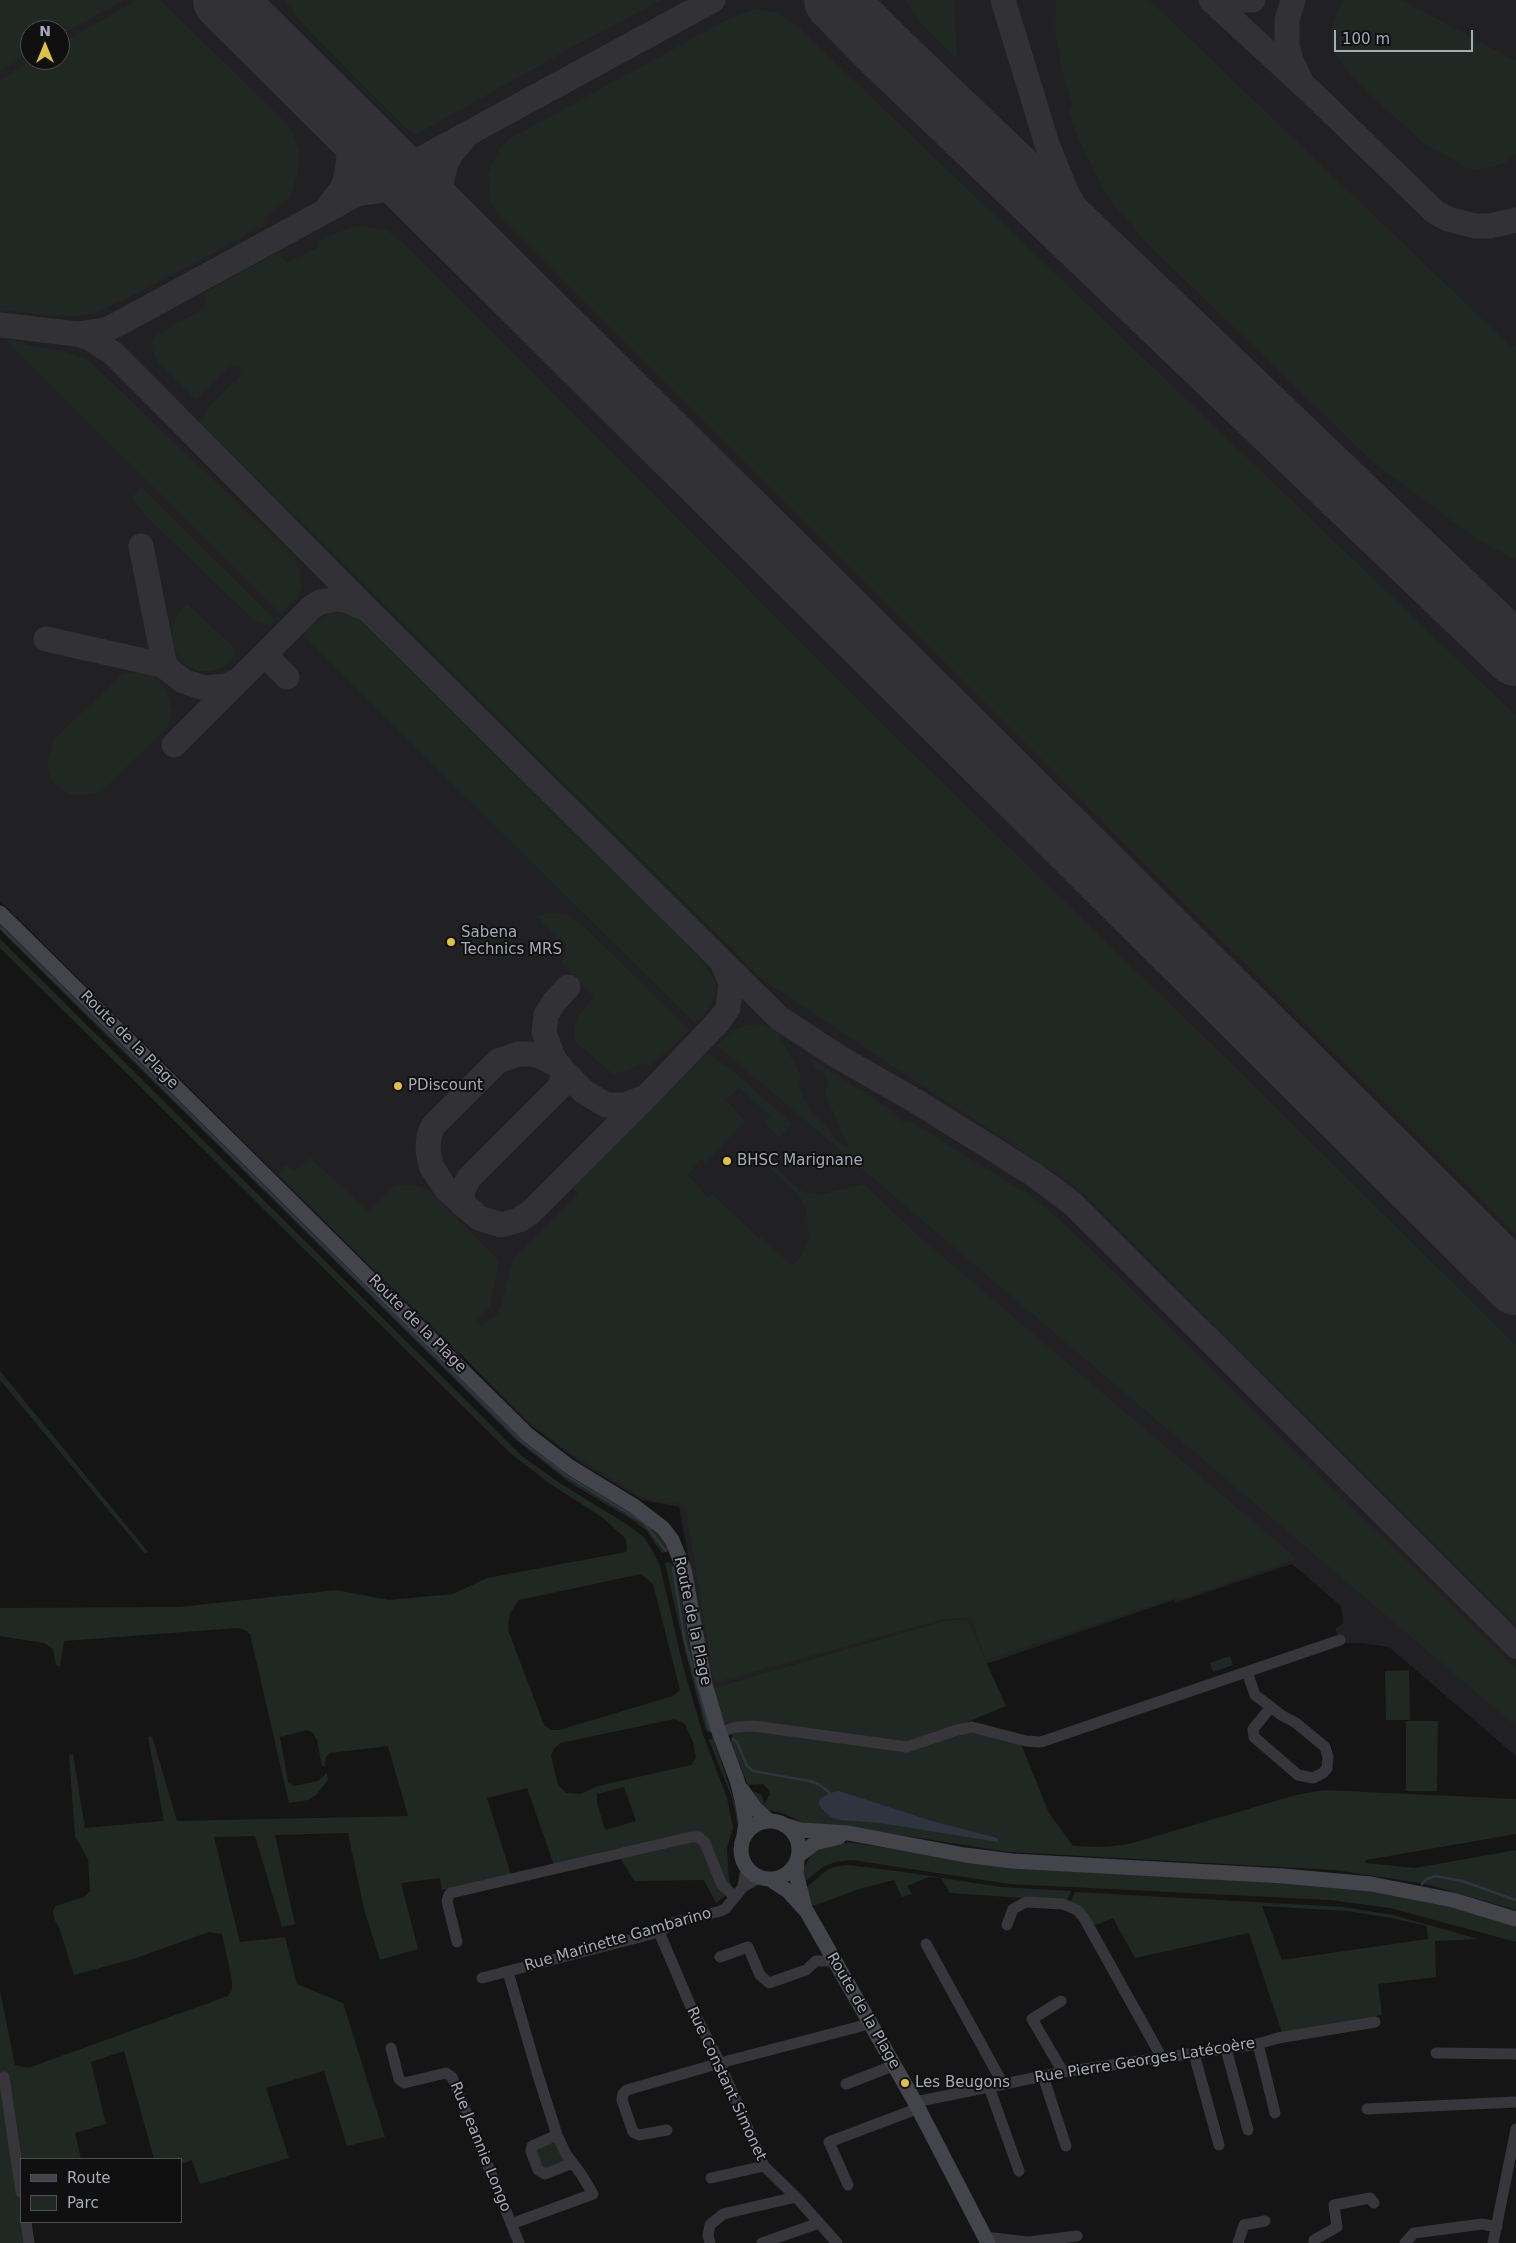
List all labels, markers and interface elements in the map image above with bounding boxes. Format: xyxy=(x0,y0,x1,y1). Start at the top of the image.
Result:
north arrow xyxy=(20,20,70,70)
scale bar xyxy=(1336,20,1475,52)
text: N xyxy=(39,23,51,39)
text: 100 m xyxy=(1342,30,1390,48)
place label: Sabena Technics MRS xyxy=(461,924,562,959)
marker: Sabena Technics MRS xyxy=(445,936,457,948)
street label: Route de la Plage xyxy=(76,987,182,1093)
place label: PDiscount xyxy=(408,1077,483,1095)
marker: PDiscount xyxy=(392,1080,404,1092)
place label: BHSC Marignane xyxy=(737,1152,863,1170)
marker: BHSC Marignane xyxy=(721,1155,733,1167)
street label: Route de la Plage xyxy=(364,1271,470,1377)
street label: Route de la Plage xyxy=(670,1555,714,1687)
street label: Rue Marinette Gambarino xyxy=(523,1905,713,1975)
street label: Route de la Plage xyxy=(822,1950,904,2072)
street label: Rue Constant Simonet xyxy=(682,2004,770,2164)
street label: Rue Pierre Georges Latécoère xyxy=(1034,2035,1256,2087)
place label: Les Beugons xyxy=(915,2074,1010,2092)
marker: Les Beugons xyxy=(899,2077,911,2089)
street label: Rue Jeannie Longo xyxy=(446,2079,514,2215)
legend xyxy=(20,2158,182,2223)
text: Route xyxy=(67,2169,111,2187)
text: Parc xyxy=(67,2194,99,2212)

